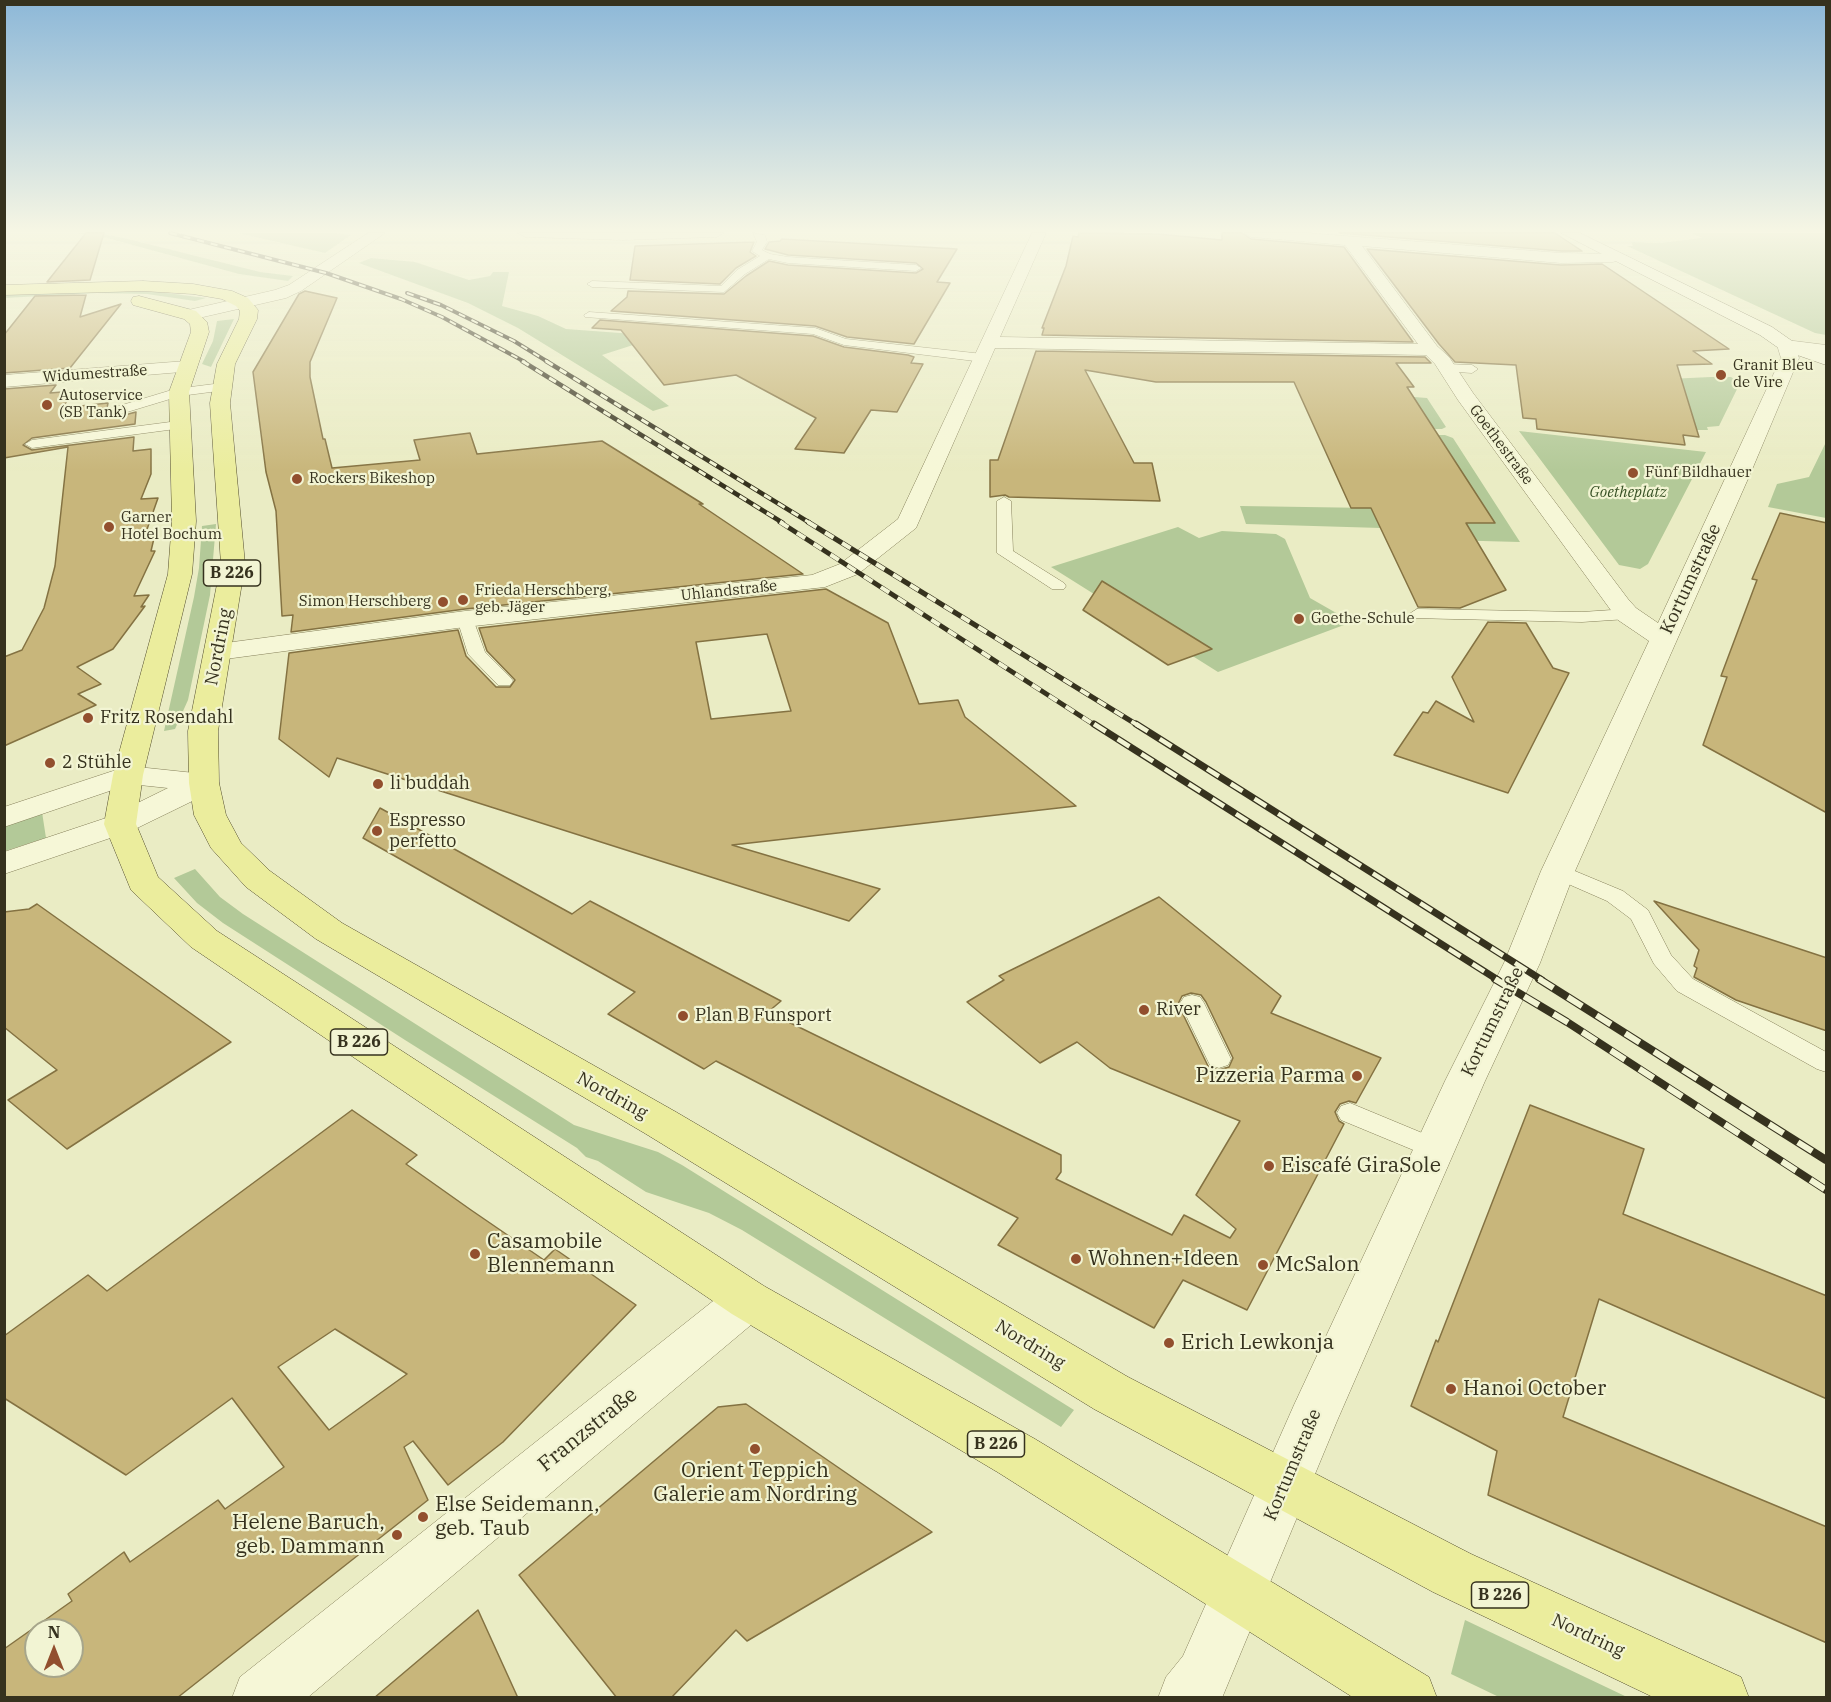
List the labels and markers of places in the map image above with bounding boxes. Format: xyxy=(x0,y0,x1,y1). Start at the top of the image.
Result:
place label: Granit Bleu de Vire xyxy=(1733,357,1814,392)
marker: Granit Bleu de Vire xyxy=(1714,368,1728,382)
place label: Autoservice (SB Tank) xyxy=(59,387,143,422)
marker: Autoservice (SB Tank) xyxy=(40,398,54,412)
place label: Fünf Bildhauer xyxy=(1645,464,1751,482)
marker: Fünf Bildhauer xyxy=(1626,466,1640,480)
place label: Rockers Bikeshop xyxy=(309,470,435,488)
marker: Rockers Bikeshop xyxy=(290,472,304,486)
place label: Garner Hotel Bochum xyxy=(121,509,222,544)
marker: Garner Hotel Bochum xyxy=(102,520,116,534)
place label: Frieda Herschberg, geb. Jäger xyxy=(475,582,611,617)
place label: Simon Herschberg xyxy=(299,593,431,611)
marker: Frieda Herschberg, geb. Jäger xyxy=(456,593,470,607)
marker: Simon Herschberg xyxy=(436,595,450,609)
place label: Goethe-Schule xyxy=(1311,610,1415,628)
marker: Goethe-Schule xyxy=(1292,612,1306,626)
place label: Fritz Rosendahl xyxy=(100,707,233,729)
marker: Fritz Rosendahl xyxy=(81,711,95,725)
place label: 2 Stühle xyxy=(62,752,131,774)
marker: 2 Stühle xyxy=(43,756,57,770)
place label: li buddah xyxy=(390,773,470,795)
marker: li buddah xyxy=(371,777,385,791)
place label: Espresso perfetto xyxy=(389,810,466,852)
marker: Espresso perfetto xyxy=(370,824,384,838)
place label: River xyxy=(1156,999,1201,1021)
marker: River xyxy=(1137,1003,1151,1017)
place label: Plan B Funsport xyxy=(695,1005,832,1027)
marker: Plan B Funsport xyxy=(676,1009,690,1023)
place label: Pizzeria Parma xyxy=(1196,1063,1345,1089)
marker: Pizzeria Parma xyxy=(1350,1069,1364,1083)
place label: Eiscafé GiraSole xyxy=(1281,1153,1441,1179)
marker: Eiscafé GiraSole xyxy=(1262,1159,1276,1173)
place label: Casamobile Blennemann xyxy=(487,1229,615,1279)
place label: Wohnen+Ideen xyxy=(1088,1246,1239,1272)
marker: Casamobile Blennemann xyxy=(468,1247,482,1261)
marker: Wohnen+Ideen xyxy=(1069,1252,1083,1266)
place label: McSalon xyxy=(1275,1252,1360,1278)
marker: McSalon xyxy=(1256,1258,1270,1272)
place label: Erich Lewkonja xyxy=(1181,1330,1334,1356)
marker: Erich Lewkonja xyxy=(1162,1336,1176,1350)
place label: Hanoi October xyxy=(1463,1376,1606,1402)
marker: Hanoi October xyxy=(1444,1382,1458,1396)
marker: Orient Teppich Galerie am Nordring xyxy=(748,1442,762,1456)
place label: Orient Teppich Galerie am Nordring xyxy=(653,1458,857,1508)
place label: Else Seidemann, geb. Taub xyxy=(435,1492,600,1542)
place label: Helene Baruch, geb. Dammann xyxy=(232,1510,385,1560)
marker: Else Seidemann, geb. Taub xyxy=(416,1510,430,1524)
marker: Helene Baruch, geb. Dammann xyxy=(390,1528,404,1542)

